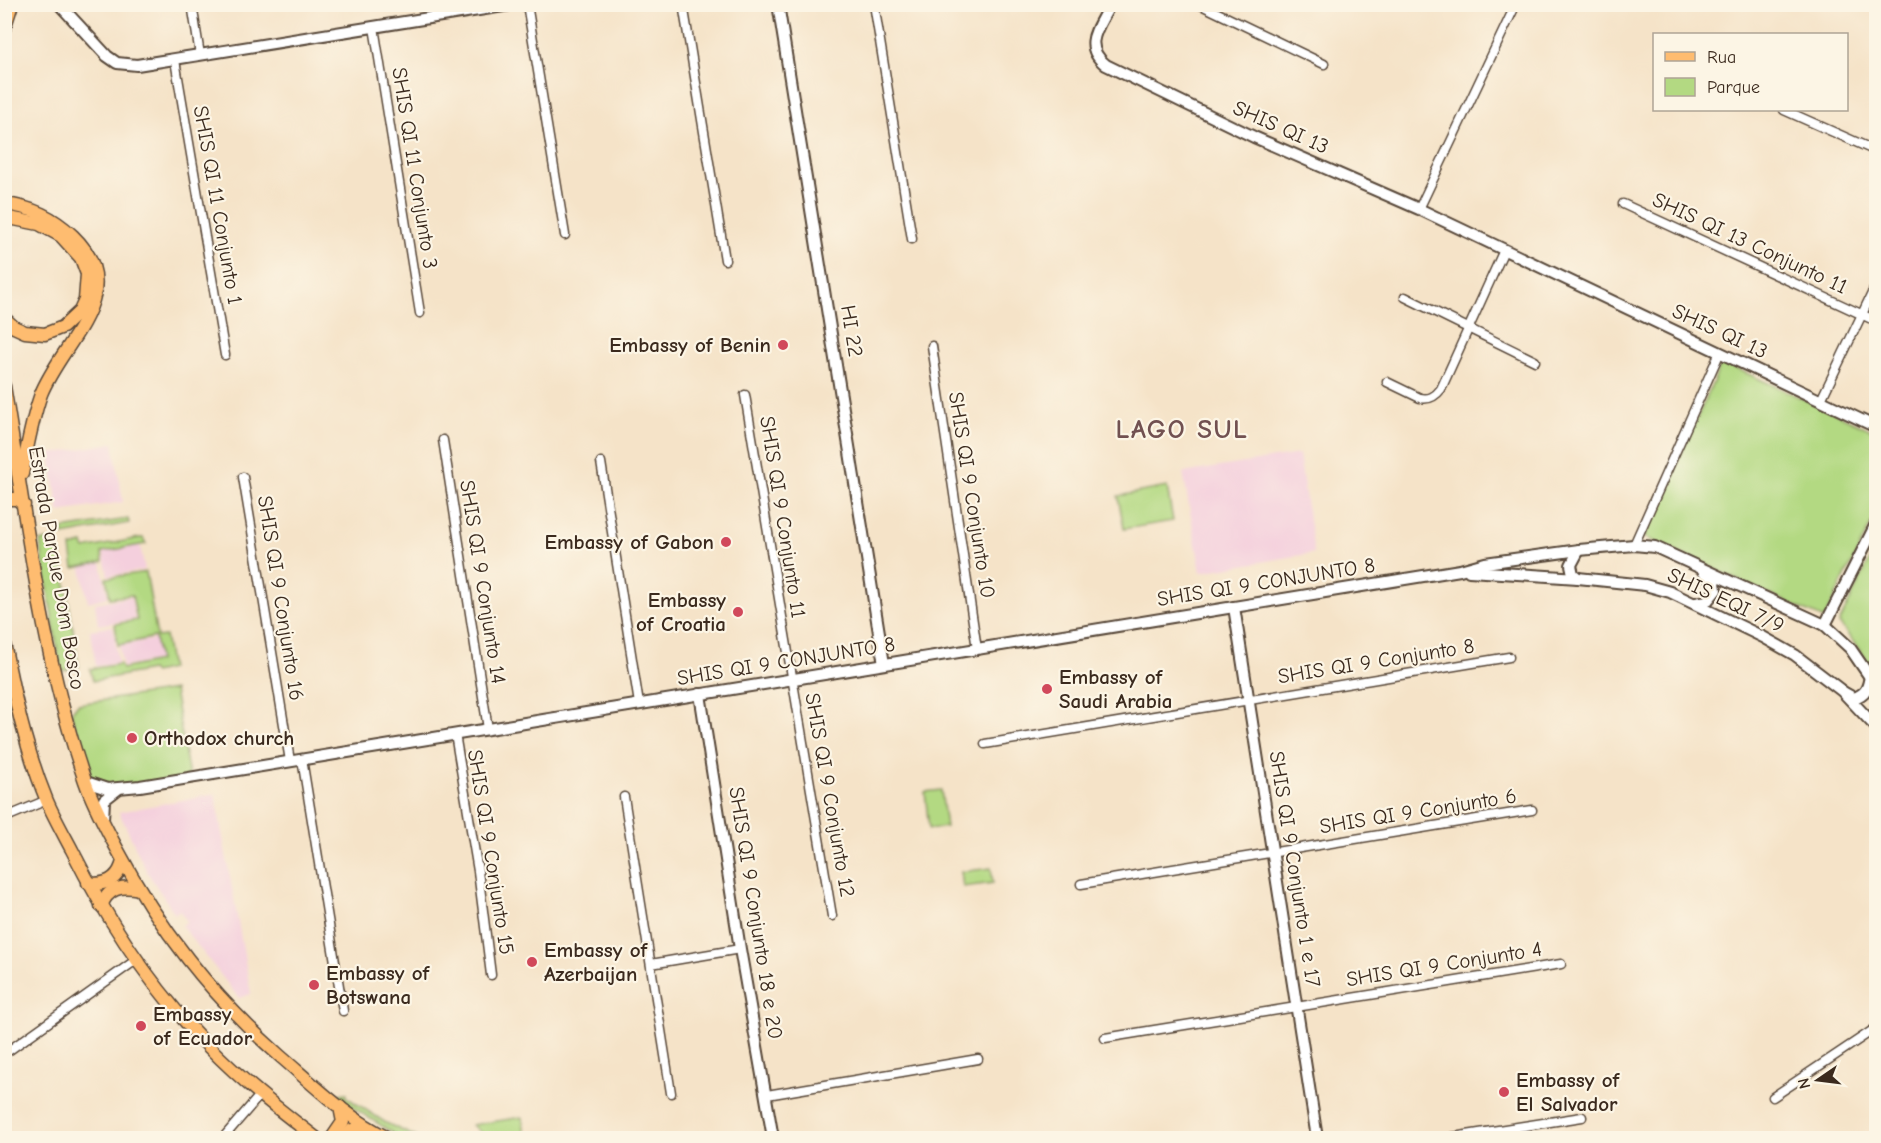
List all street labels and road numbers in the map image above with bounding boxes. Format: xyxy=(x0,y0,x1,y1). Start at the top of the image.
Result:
street label: SHIS QI 11 Conjunto 3 xyxy=(387,65,443,271)
street label: SHIS QI 13 xyxy=(1229,95,1333,159)
street label: SHIS QI 11 Conjunto 1 xyxy=(189,104,247,306)
street label: SHIS QI 13 Conjunto 11 xyxy=(1649,187,1851,299)
street label: SHIS QI 13 xyxy=(1669,299,1771,363)
street label: HI 22 xyxy=(836,303,868,359)
street label: SHIS QI 9 Conjunto 10 xyxy=(944,390,1000,600)
street label: SHIS QI 9 Conjunto 11 xyxy=(755,414,811,620)
street label: Estrada Parque Dom Bosco xyxy=(24,445,90,691)
street label: SHIS QI 9 Conjunto 14 xyxy=(455,478,511,686)
street label: SHIS QI 9 Conjunto 16 xyxy=(253,494,309,702)
street label: SHIS QI 9 CONJUNTO 8 xyxy=(1155,553,1377,611)
street label: SHIS EQI 7/9 xyxy=(1664,563,1788,637)
street label: SHIS QI 9 CONJUNTO 8 xyxy=(675,632,897,690)
street label: SHIS QI 9 Conjunto 8 xyxy=(1276,634,1476,688)
street label: SHIS QI 9 Conjunto 12 xyxy=(800,691,860,899)
street label: SHIS QI 9 Conjunto 15 xyxy=(463,748,519,956)
street label: SHIS QI 9 Conjunto 1 e 17 xyxy=(1264,749,1326,989)
street label: SHIS QI 9 Conjunto 6 xyxy=(1318,784,1518,838)
street label: SHIS QI 9 Conjunto 18 e 20 xyxy=(724,785,788,1041)
street label: SHIS QI 9 Conjunto 4 xyxy=(1344,937,1544,991)

